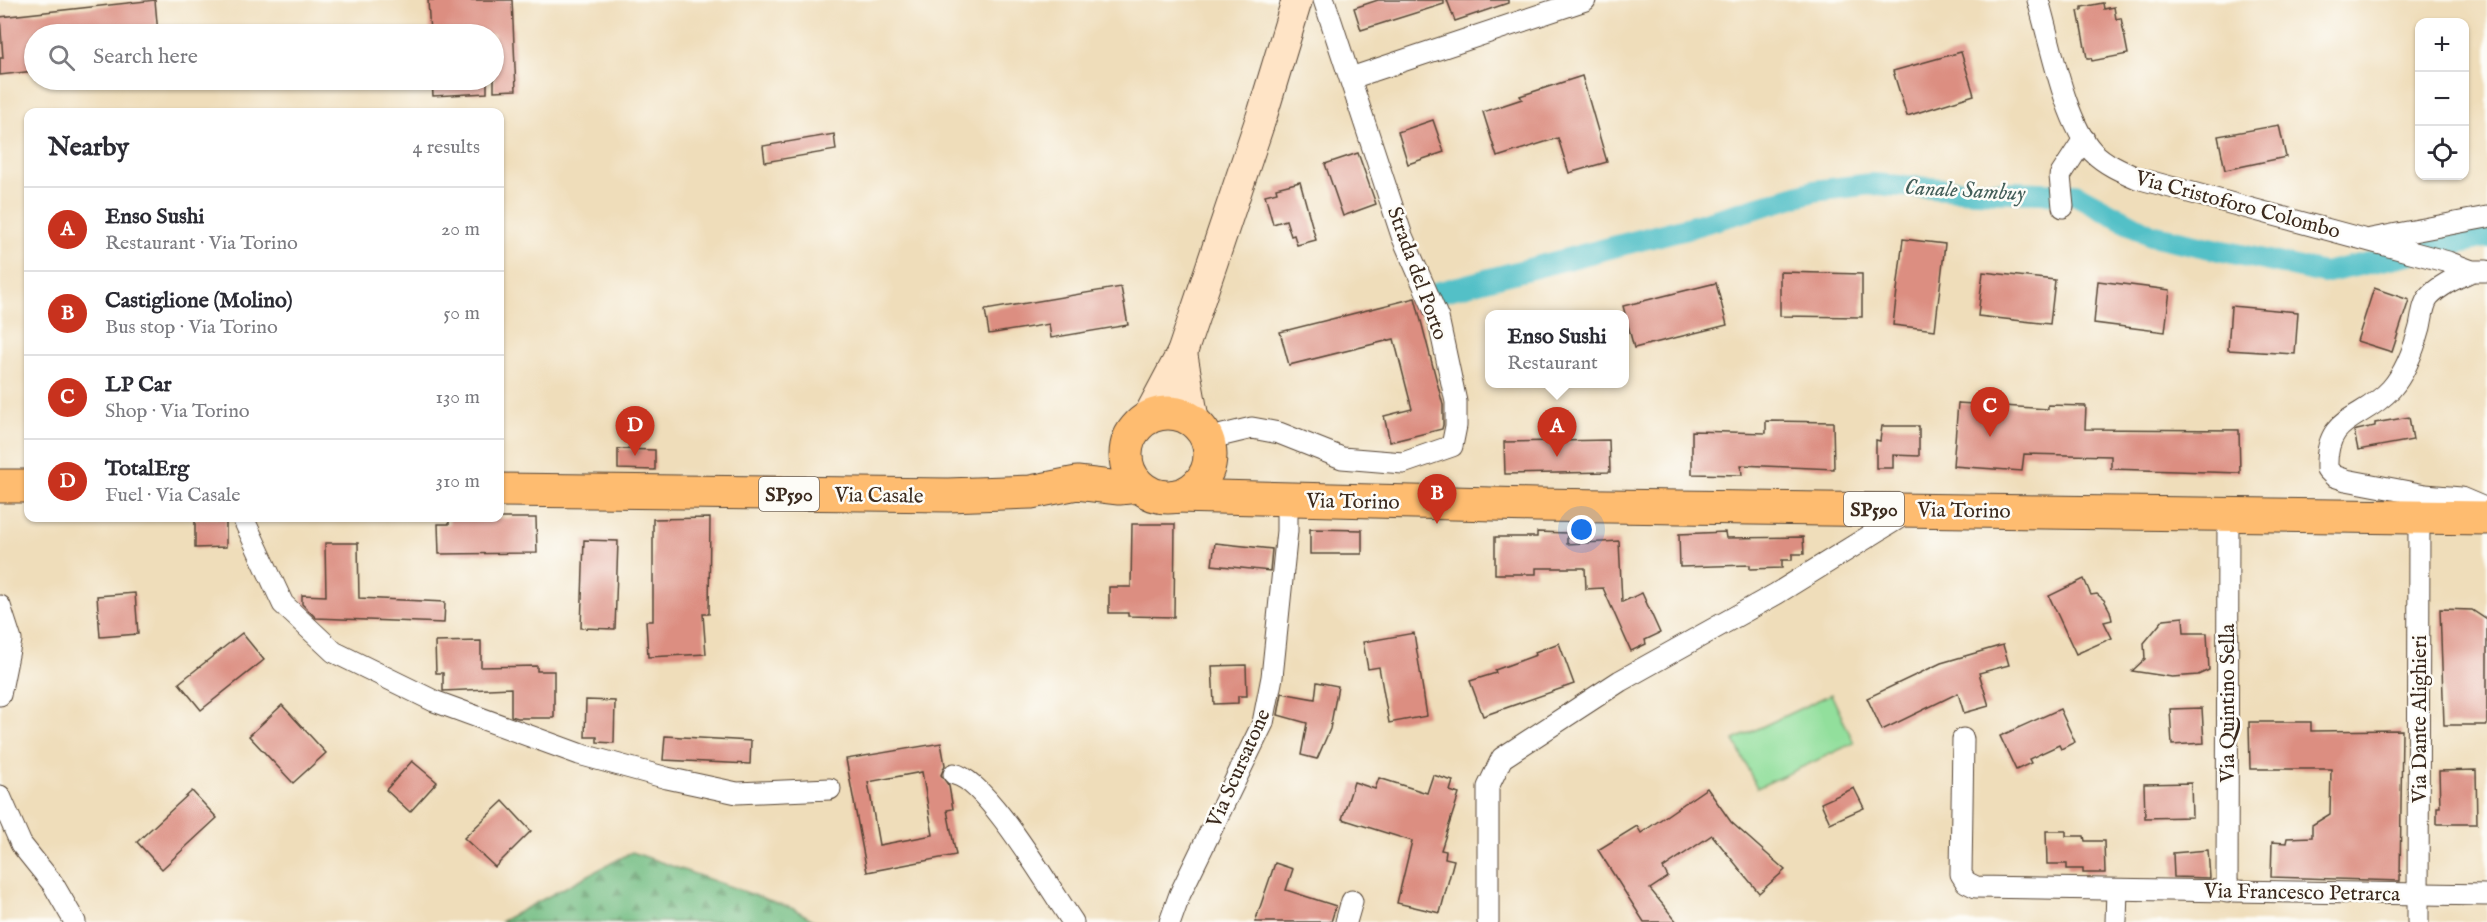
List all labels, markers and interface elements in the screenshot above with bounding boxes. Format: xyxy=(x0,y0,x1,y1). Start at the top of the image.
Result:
map controls xyxy=(2415,18,2469,180)
button: + xyxy=(2415,18,2469,72)
search box xyxy=(24,24,504,90)
icon: search xyxy=(45,41,78,74)
text: Search here xyxy=(93,43,198,71)
button: − xyxy=(2415,72,2469,126)
button: locate xyxy=(2415,126,2469,180)
text: Nearby xyxy=(48,131,129,164)
text: 4 results xyxy=(413,135,480,160)
street label: Via Cristoforo Colombo xyxy=(2131,165,2343,246)
water label: Canale Sambuy xyxy=(1904,174,2027,208)
text: Enso Sushi xyxy=(105,203,204,231)
street label: Strada del Porto xyxy=(1380,203,1453,344)
text: A xyxy=(61,217,74,242)
text: 20 m xyxy=(441,217,480,242)
text: Restaurant · Via Torino xyxy=(105,231,298,256)
text: Castiglione (Molino) xyxy=(105,287,293,315)
text: B xyxy=(61,301,74,326)
text: 50 m xyxy=(443,301,480,326)
popup xyxy=(1485,310,1629,388)
text: Bus stop · Via Torino xyxy=(105,315,278,340)
text: Enso Sushi xyxy=(1507,323,1607,351)
text: Restaurant xyxy=(1507,351,1598,376)
text: LP Car xyxy=(105,371,171,399)
text: C xyxy=(60,385,75,410)
text: 130 m xyxy=(435,385,480,410)
pin: C xyxy=(1970,388,2010,437)
text: Shop · Via Torino xyxy=(105,399,250,424)
pin: D xyxy=(616,406,654,456)
pin: A xyxy=(1538,408,1576,457)
text: TotalErg xyxy=(105,455,189,483)
text: D xyxy=(59,469,76,494)
text: 310 m xyxy=(436,469,480,494)
pin: B xyxy=(1418,474,1456,524)
road number: SP590 xyxy=(759,477,819,511)
street label: Via Casale xyxy=(833,482,924,511)
text: Fuel · Via Casale xyxy=(105,483,240,508)
street label: Via Torino xyxy=(1305,488,1400,517)
road number: SP590 xyxy=(1844,492,1904,526)
street label: Via Torino xyxy=(1916,497,2011,526)
your location xyxy=(1567,515,1596,544)
street label: Via Quintino Sella xyxy=(2215,623,2242,783)
street label: Via Dante Alighieri xyxy=(2407,635,2434,804)
street label: Via Scursatone xyxy=(1201,705,1278,833)
street label: Via Francesco Petrarca xyxy=(2203,878,2401,909)

